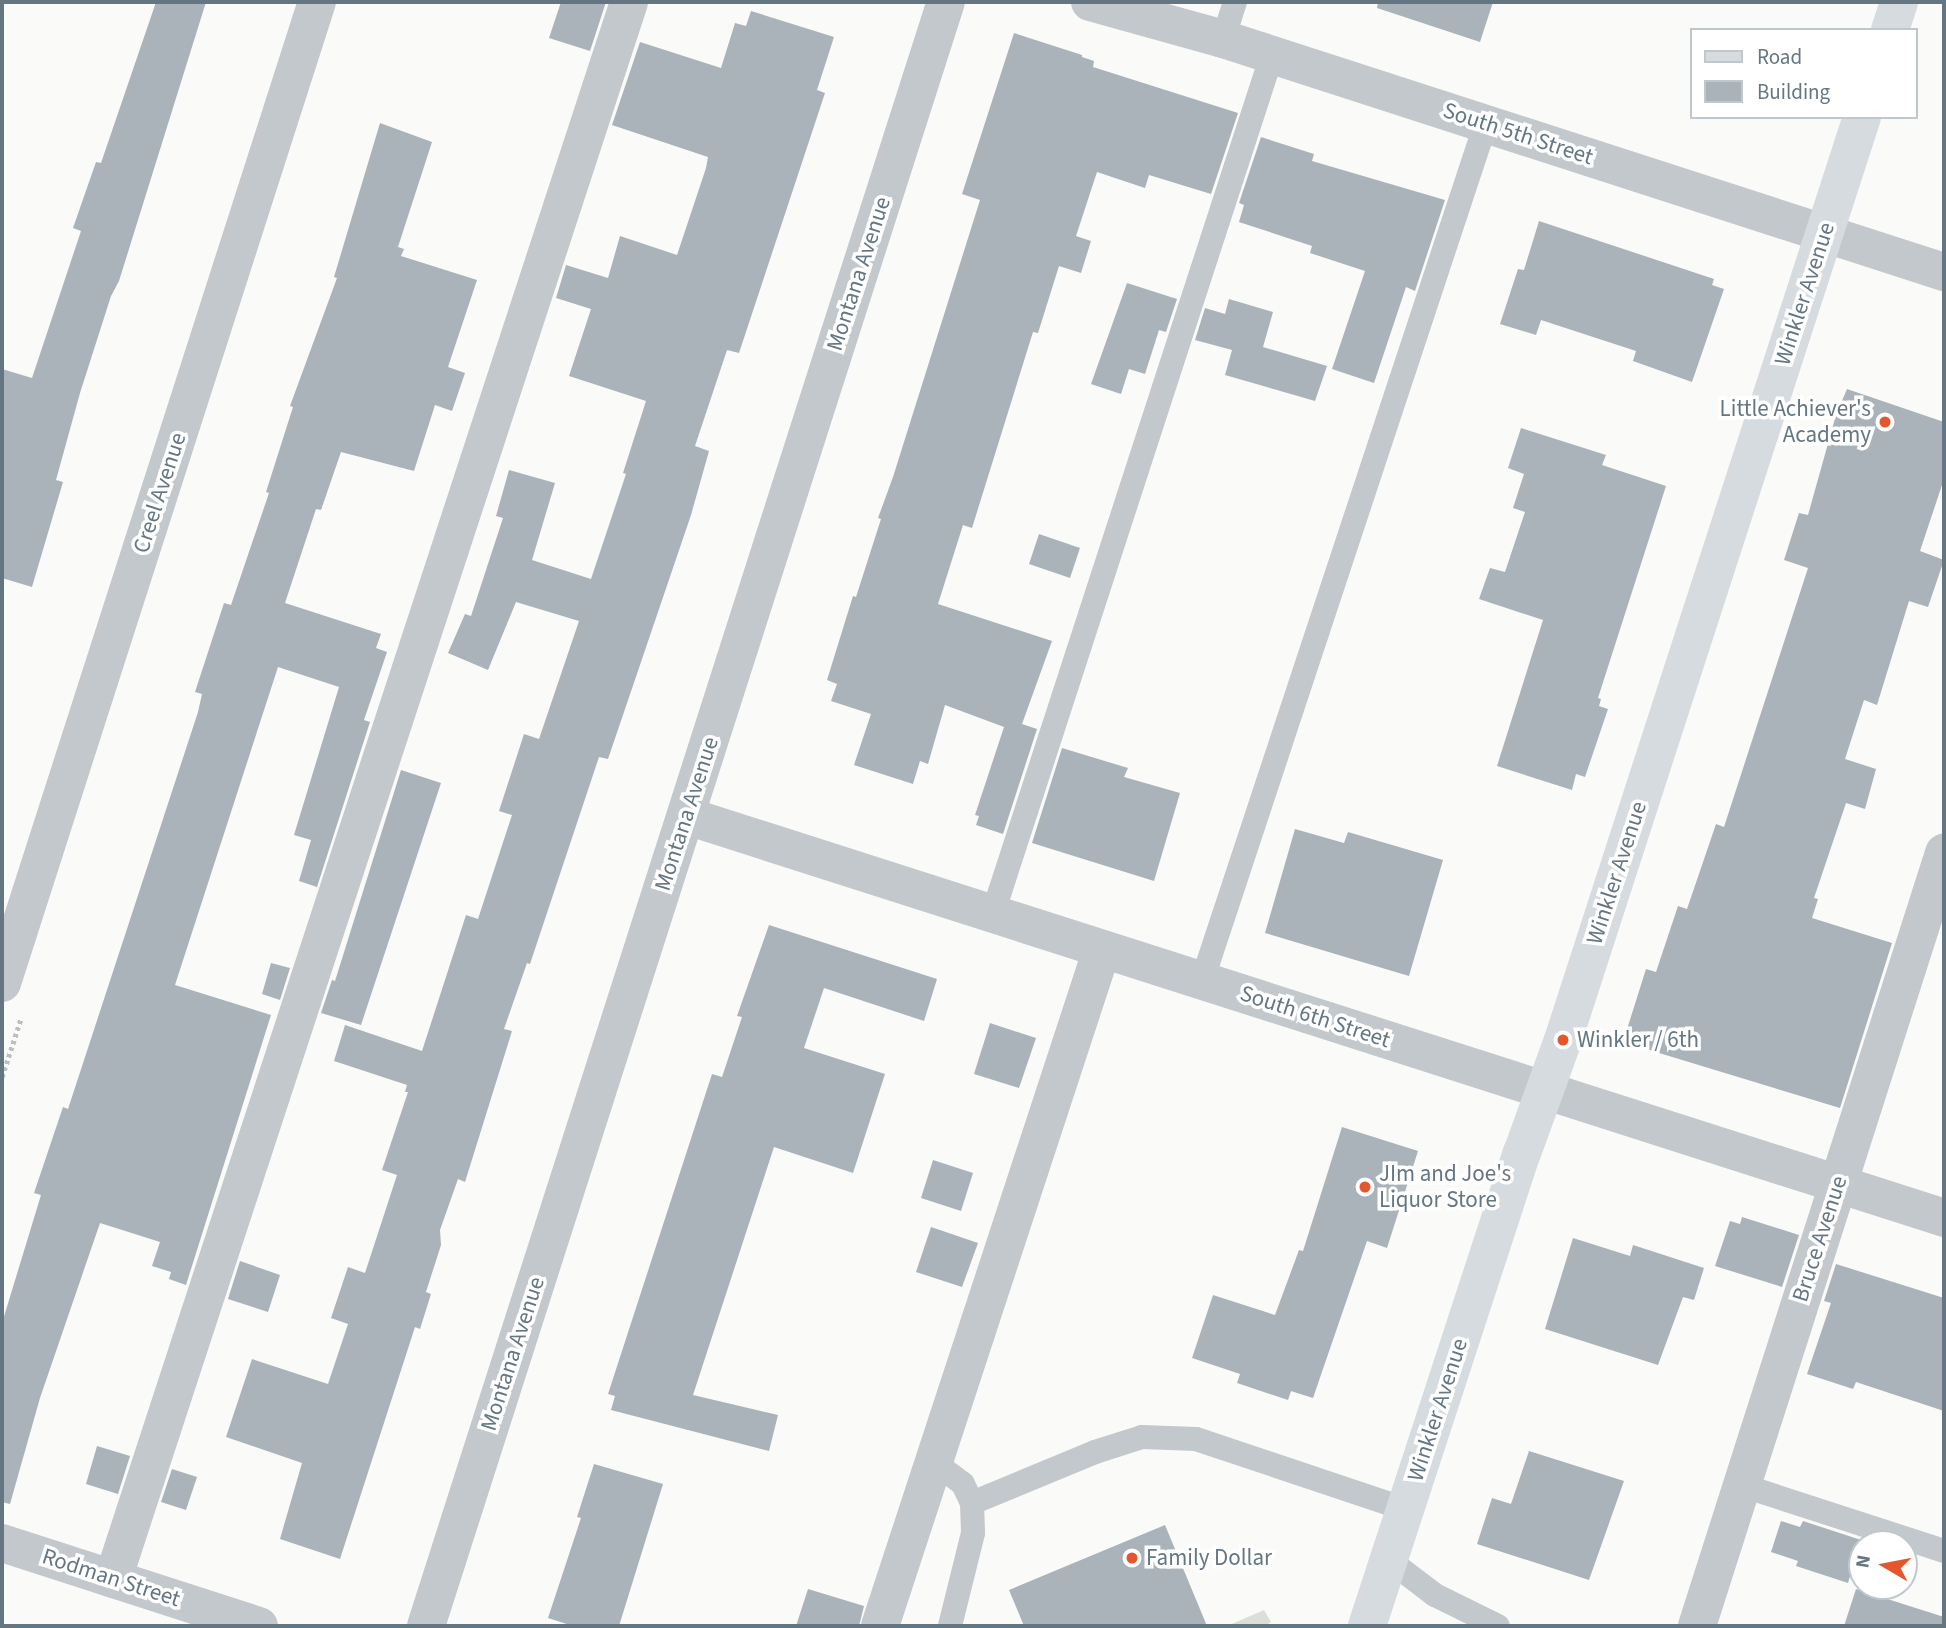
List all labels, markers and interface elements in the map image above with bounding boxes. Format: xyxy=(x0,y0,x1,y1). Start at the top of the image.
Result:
legend xyxy=(1690,28,1918,119)
text: Road xyxy=(1757,42,1802,72)
text: Building xyxy=(1757,77,1830,107)
street label: South 5th Street xyxy=(1440,97,1596,171)
street label: Montana Avenue xyxy=(821,194,897,354)
street label: Winkler Avenue xyxy=(1769,219,1841,369)
place label: Little Achiever's Academy xyxy=(1720,395,1871,449)
marker: Little Achiever's Academy xyxy=(1877,414,1893,430)
street label: Creel Avenue xyxy=(128,429,192,557)
street label: Montana Avenue xyxy=(649,734,725,894)
street label: Winkler Avenue xyxy=(1581,798,1653,948)
street label: South 6th Street xyxy=(1237,980,1393,1054)
place label: Winkler / 6th xyxy=(1577,1026,1699,1054)
marker: Winkler / 6th xyxy=(1555,1032,1571,1048)
place label: JIm and Joe's Liquor Store xyxy=(1379,1160,1511,1214)
street label: Bruce Avenue xyxy=(1787,1172,1853,1306)
marker: JIm and Joe's Liquor Store xyxy=(1357,1179,1373,1195)
street label: Montana Avenue xyxy=(475,1274,551,1434)
street label: Winkler Avenue xyxy=(1402,1335,1474,1485)
north arrow xyxy=(1848,1530,1918,1600)
street label: Rodman Street xyxy=(38,1543,184,1613)
place label: Family Dollar xyxy=(1146,1544,1272,1572)
marker: Family Dollar xyxy=(1124,1550,1140,1566)
text: N xyxy=(1849,1553,1878,1570)

